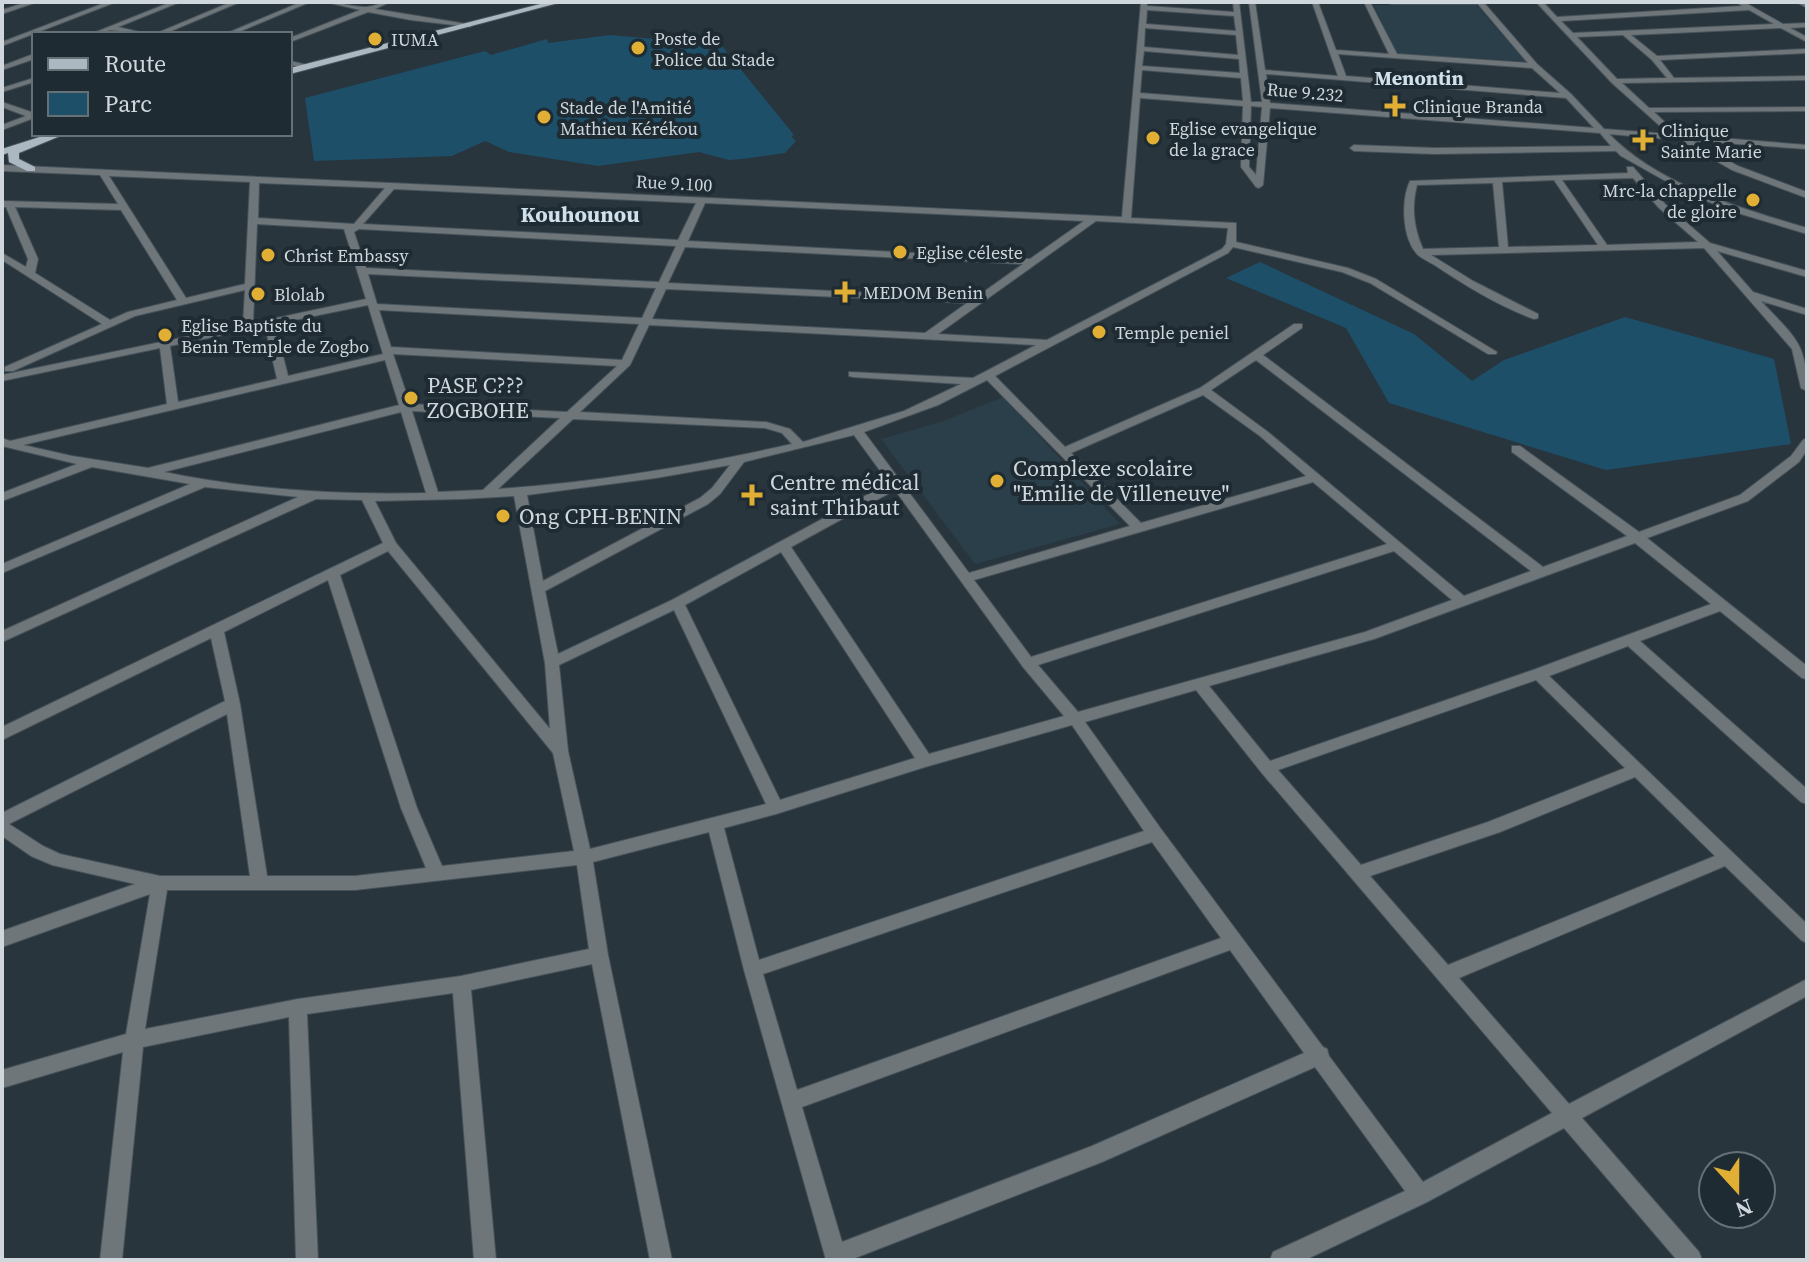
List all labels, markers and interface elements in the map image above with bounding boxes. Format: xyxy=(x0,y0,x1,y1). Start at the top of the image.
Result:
place label: Poste de Police du Stade xyxy=(654,26,775,72)
place label: IUMA xyxy=(391,27,439,52)
marker: IUMA xyxy=(366,30,384,48)
legend xyxy=(32,32,292,136)
marker: Poste de Police du Stade xyxy=(629,39,647,57)
text: Route xyxy=(104,47,166,80)
district label: Menontin xyxy=(1374,64,1464,92)
street label: Rue 9.232 xyxy=(1266,76,1344,108)
text: Parc xyxy=(104,87,152,120)
place label: Clinique Branda xyxy=(1413,94,1544,119)
place label: Stade de l'Amitié Mathieu Kérékou xyxy=(560,95,698,141)
marker: Clinique Branda xyxy=(1384,95,1406,117)
marker: Stade de l'Amitié Mathieu Kérékou xyxy=(535,108,553,126)
place label: Eglise evangelique de la grace xyxy=(1169,116,1317,162)
place label: Clinique Sainte Marie xyxy=(1661,118,1762,164)
marker: Eglise evangelique de la grace xyxy=(1144,129,1162,147)
marker: Clinique Sainte Marie xyxy=(1632,129,1654,151)
street label: Rue 9.100 xyxy=(635,169,713,197)
place label: Mrc-la chappelle de gloire xyxy=(1602,178,1737,224)
marker: Mrc-la chappelle de gloire xyxy=(1744,191,1762,209)
district label: Kouhounou xyxy=(520,199,640,229)
place label: Eglise céleste xyxy=(916,240,1023,265)
place label: Christ Embassy xyxy=(284,243,409,268)
marker: Eglise céleste xyxy=(891,243,909,261)
marker: Christ Embassy xyxy=(259,246,277,264)
place label: MEDOM Benin xyxy=(863,280,984,305)
marker: MEDOM Benin xyxy=(834,281,856,303)
place label: Blolab xyxy=(274,282,325,307)
marker: Blolab xyxy=(249,285,267,303)
place label: Eglise Baptiste du Benin Temple de Zogbo xyxy=(181,313,369,359)
place label: Temple peniel xyxy=(1115,320,1229,345)
marker: Temple peniel xyxy=(1090,323,1108,341)
marker: Eglise Baptiste du Benin Temple de Zogbo xyxy=(156,326,174,344)
place label: PASE C??? ZOGBOHE xyxy=(427,370,529,425)
marker: PASE C??? ZOGBOHE xyxy=(402,389,420,407)
place label: Complexe scolaire "Emilie de Villeneuve" xyxy=(1013,453,1229,508)
place label: Centre médical saint Thibaut xyxy=(770,467,919,522)
marker: Complexe scolaire "Emilie de Villeneuve" xyxy=(988,472,1006,490)
marker: Centre médical saint Thibaut xyxy=(741,484,763,506)
place label: Ong CPH-BENIN xyxy=(519,501,682,531)
marker: Ong CPH-BENIN xyxy=(494,507,512,525)
north arrow xyxy=(1697,1150,1777,1230)
text: N xyxy=(1731,1192,1757,1226)

